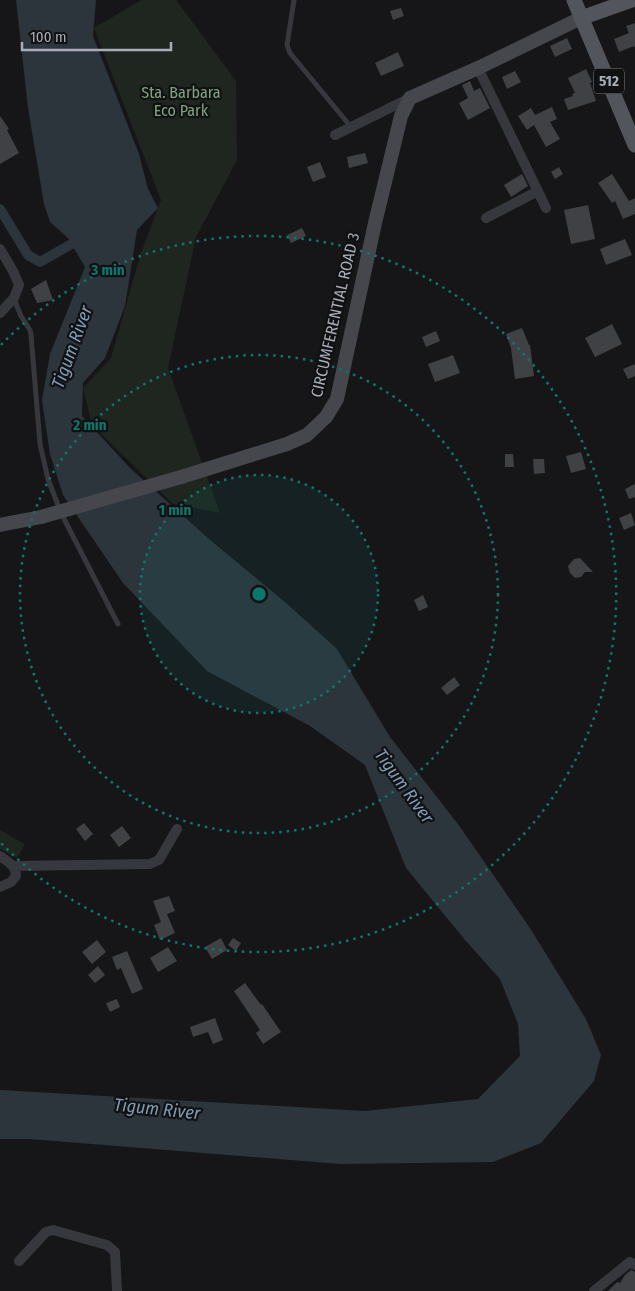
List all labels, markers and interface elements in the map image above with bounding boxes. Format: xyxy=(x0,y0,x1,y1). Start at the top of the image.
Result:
scale bar xyxy=(22,20,171,52)
text: 100 m xyxy=(30,28,67,46)
road number: 512 xyxy=(594,68,624,94)
park label: Sta. Barbara Eco Park xyxy=(141,83,221,120)
street label: CIRCUMFERENTIAL ROAD 3 xyxy=(307,231,363,399)
text: 3 min xyxy=(90,261,125,279)
water label: Tigum River xyxy=(47,302,97,391)
text: 2 min xyxy=(72,416,107,434)
text: 1 min xyxy=(159,501,191,519)
centre of rings xyxy=(250,585,268,603)
water label: Tigum River xyxy=(370,745,439,828)
water label: Tigum River xyxy=(113,1094,202,1125)

